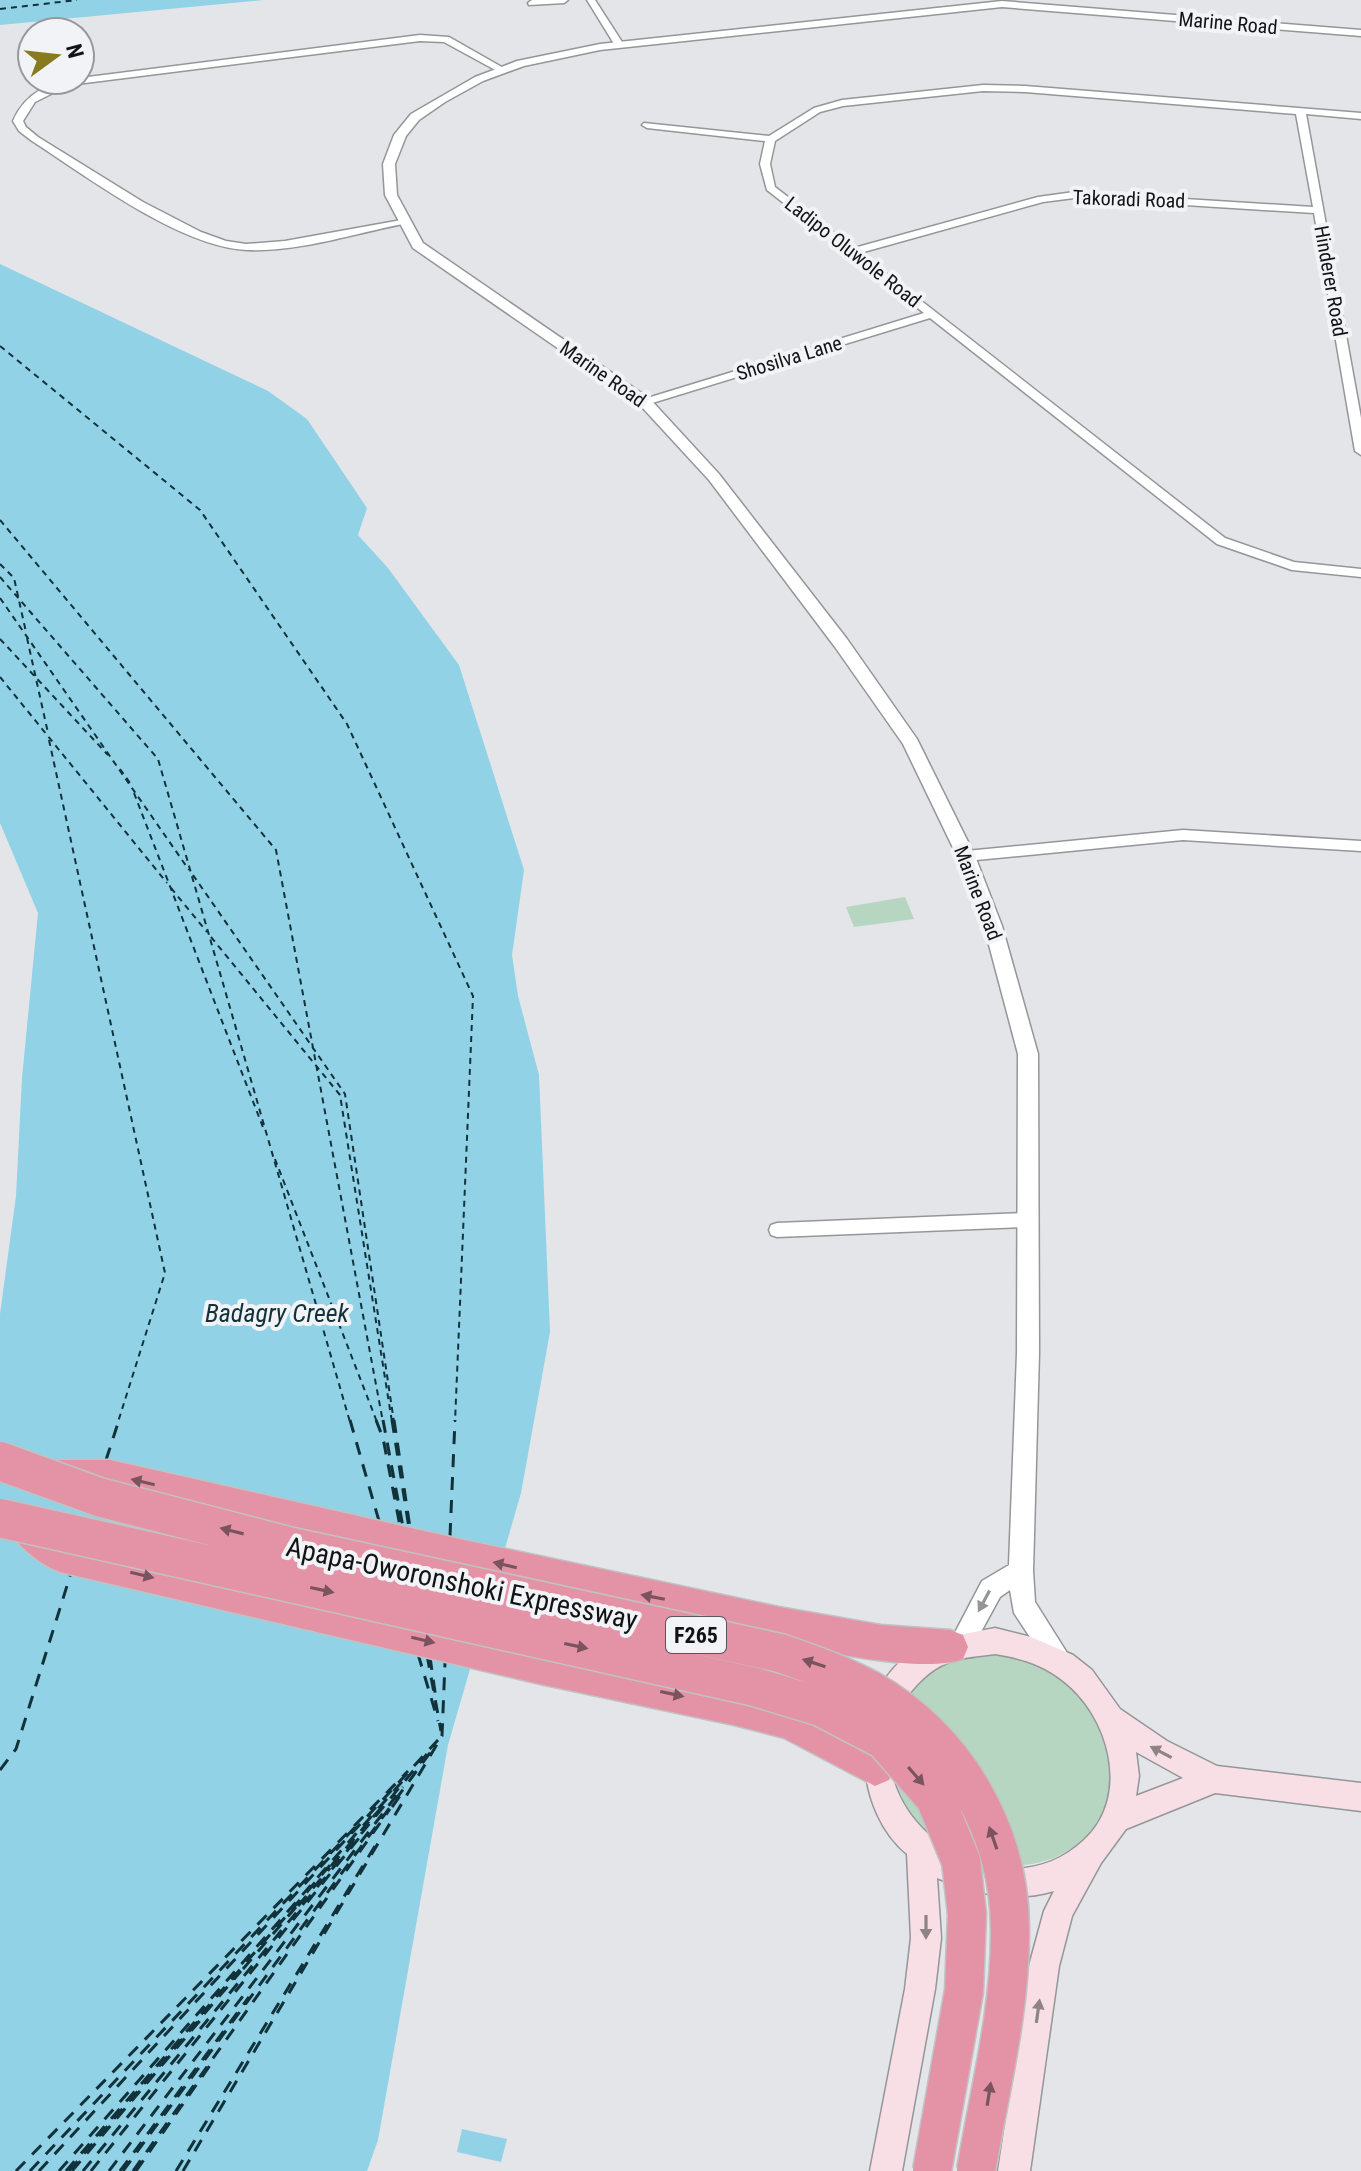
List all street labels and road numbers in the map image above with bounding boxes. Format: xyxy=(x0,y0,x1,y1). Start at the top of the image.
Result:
street label: Marine Road xyxy=(1178,7,1278,39)
street label: Takoradi Road xyxy=(1072,185,1186,213)
street label: Ladipo Oluwole Road xyxy=(780,191,926,313)
street label: Hinderer Road xyxy=(1309,224,1353,338)
street label: Shosilva Lane xyxy=(733,331,845,385)
street label: Marine Road xyxy=(555,336,651,412)
street label: Marine Road xyxy=(949,842,1007,944)
street label: Apapa-Oworonshoki Expressway xyxy=(283,1530,641,1637)
road number: F265 xyxy=(666,1617,726,1653)

